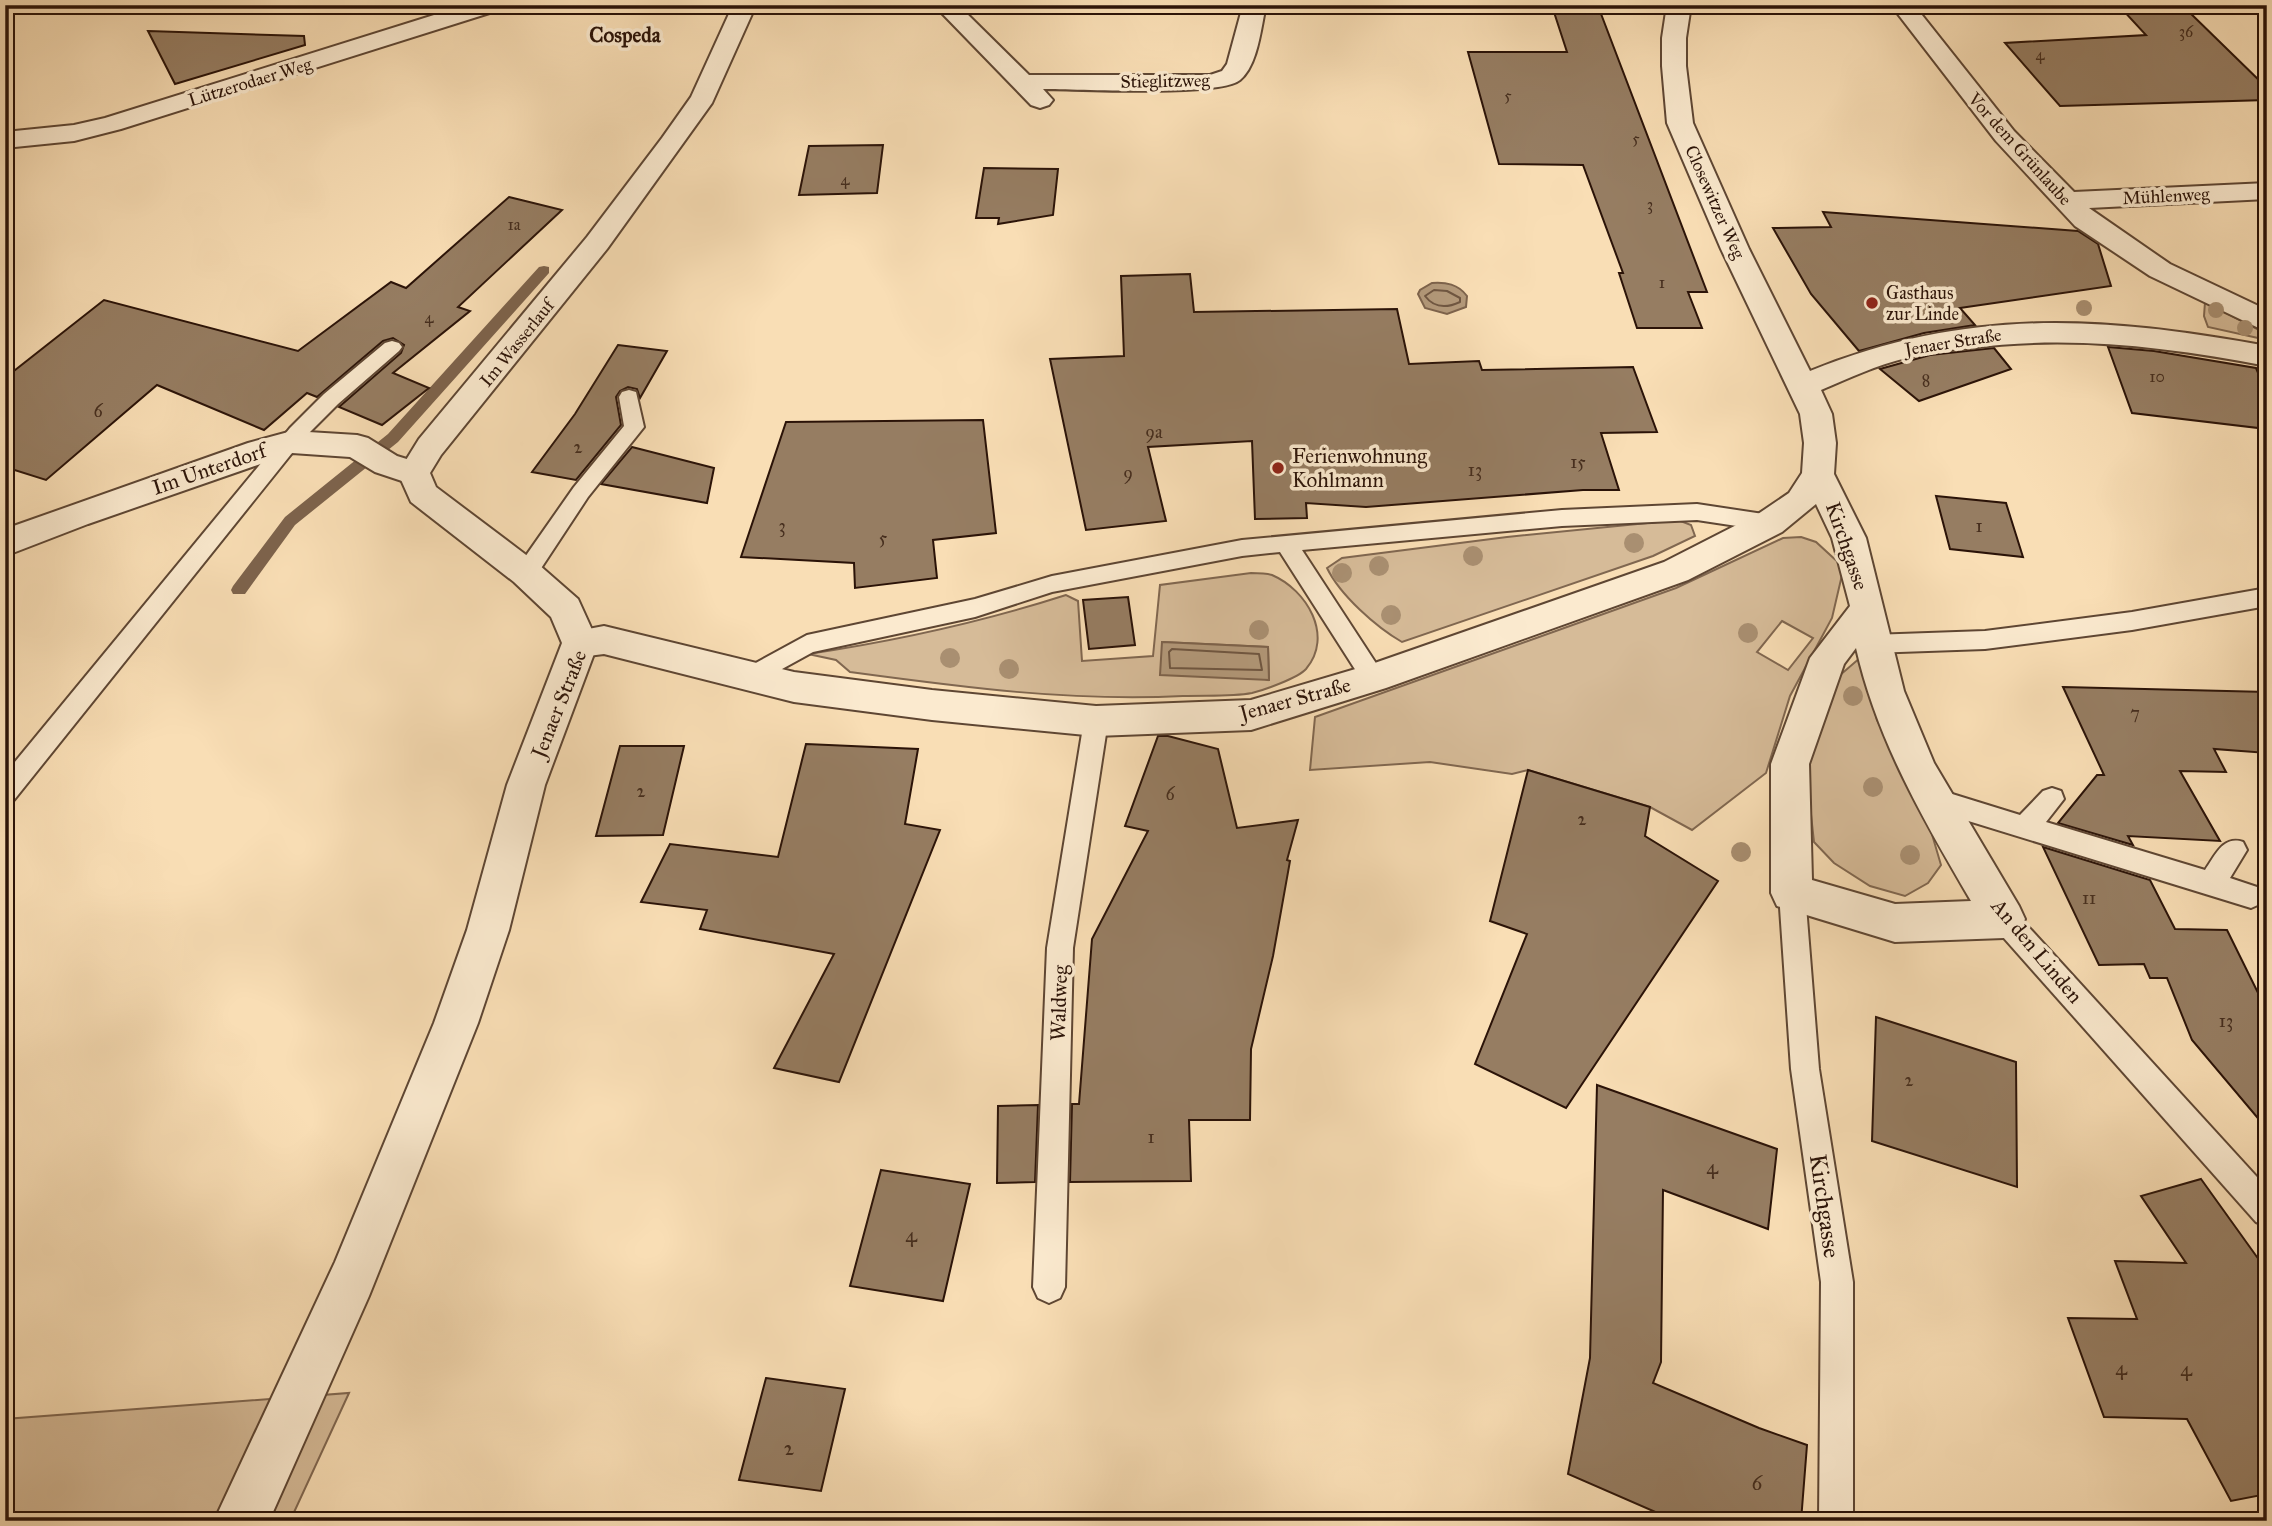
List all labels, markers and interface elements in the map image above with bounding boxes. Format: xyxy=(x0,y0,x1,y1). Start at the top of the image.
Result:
district label: Cospeda xyxy=(589,22,662,48)
house number: 36 xyxy=(2179,22,2194,41)
house number: 4 xyxy=(2036,45,2046,64)
street label: Lützerodaer Weg xyxy=(186,53,315,112)
street label: Stieglitzweg xyxy=(1120,69,1211,94)
house number: 5 xyxy=(1504,86,1512,105)
street label: Vor dem Grünlaube xyxy=(1963,87,2076,210)
house number: 5 xyxy=(1632,129,1640,148)
street label: Closewitzer Weg xyxy=(1679,142,1750,263)
house number: 4 xyxy=(841,170,851,189)
street label: Mühlenweg xyxy=(2122,183,2211,210)
house number: 3 xyxy=(1647,195,1653,214)
house number: 1a xyxy=(507,215,521,234)
house number: 1 xyxy=(1659,273,1665,292)
place label: Gasthaus zur Linde xyxy=(1886,282,1959,325)
street label: Im Wasserlauf xyxy=(475,293,561,391)
marker: Gasthaus zur Linde xyxy=(1864,295,1880,311)
house number: 4 xyxy=(425,308,435,327)
street label: Jenaer Straße xyxy=(1901,323,2003,362)
house number: 10 xyxy=(2149,367,2165,386)
house number: 8 xyxy=(1922,371,1930,390)
house number: 6 xyxy=(93,400,103,422)
house number: 9a xyxy=(1145,421,1163,443)
street label: Im Unterdorf xyxy=(149,436,272,501)
house number: 2 xyxy=(574,436,583,458)
place label: Ferienwohnung Kohlmann xyxy=(1292,443,1427,493)
house number: 15 xyxy=(1570,451,1586,473)
house number: 13 xyxy=(1468,459,1482,481)
marker: Ferienwohnung Kohlmann xyxy=(1270,460,1286,476)
house number: 9 xyxy=(1123,462,1133,484)
street label: Kirchgasse xyxy=(1820,498,1874,594)
house number: 3 xyxy=(778,515,786,537)
house number: 1 xyxy=(1975,515,1983,537)
house number: 5 xyxy=(879,527,888,549)
street label: Jenaer Straße xyxy=(525,646,593,764)
street label: Jenaer Straße xyxy=(1235,672,1354,727)
house number: 7 xyxy=(2130,702,2140,724)
house number: 2 xyxy=(637,780,646,802)
house number: 6 xyxy=(1165,783,1175,805)
house number: 2 xyxy=(1578,808,1587,830)
house number: 11 xyxy=(2082,887,2096,909)
street label: An den Linden xyxy=(1985,893,2088,1009)
street label: Waldweg xyxy=(1045,964,1073,1041)
house number: 13 xyxy=(2219,1010,2233,1032)
house number: 2 xyxy=(1905,1069,1914,1091)
house number: 1 xyxy=(1147,1126,1155,1148)
street label: Kirchgasse xyxy=(1803,1152,1847,1260)
house number: 4 xyxy=(1706,1154,1719,1180)
house number: 4 xyxy=(905,1222,918,1248)
house number: 4 xyxy=(2115,1355,2128,1381)
house number: 4 xyxy=(2180,1356,2193,1382)
house number: 2 xyxy=(784,1435,795,1461)
house number: 6 xyxy=(1752,1470,1764,1496)

